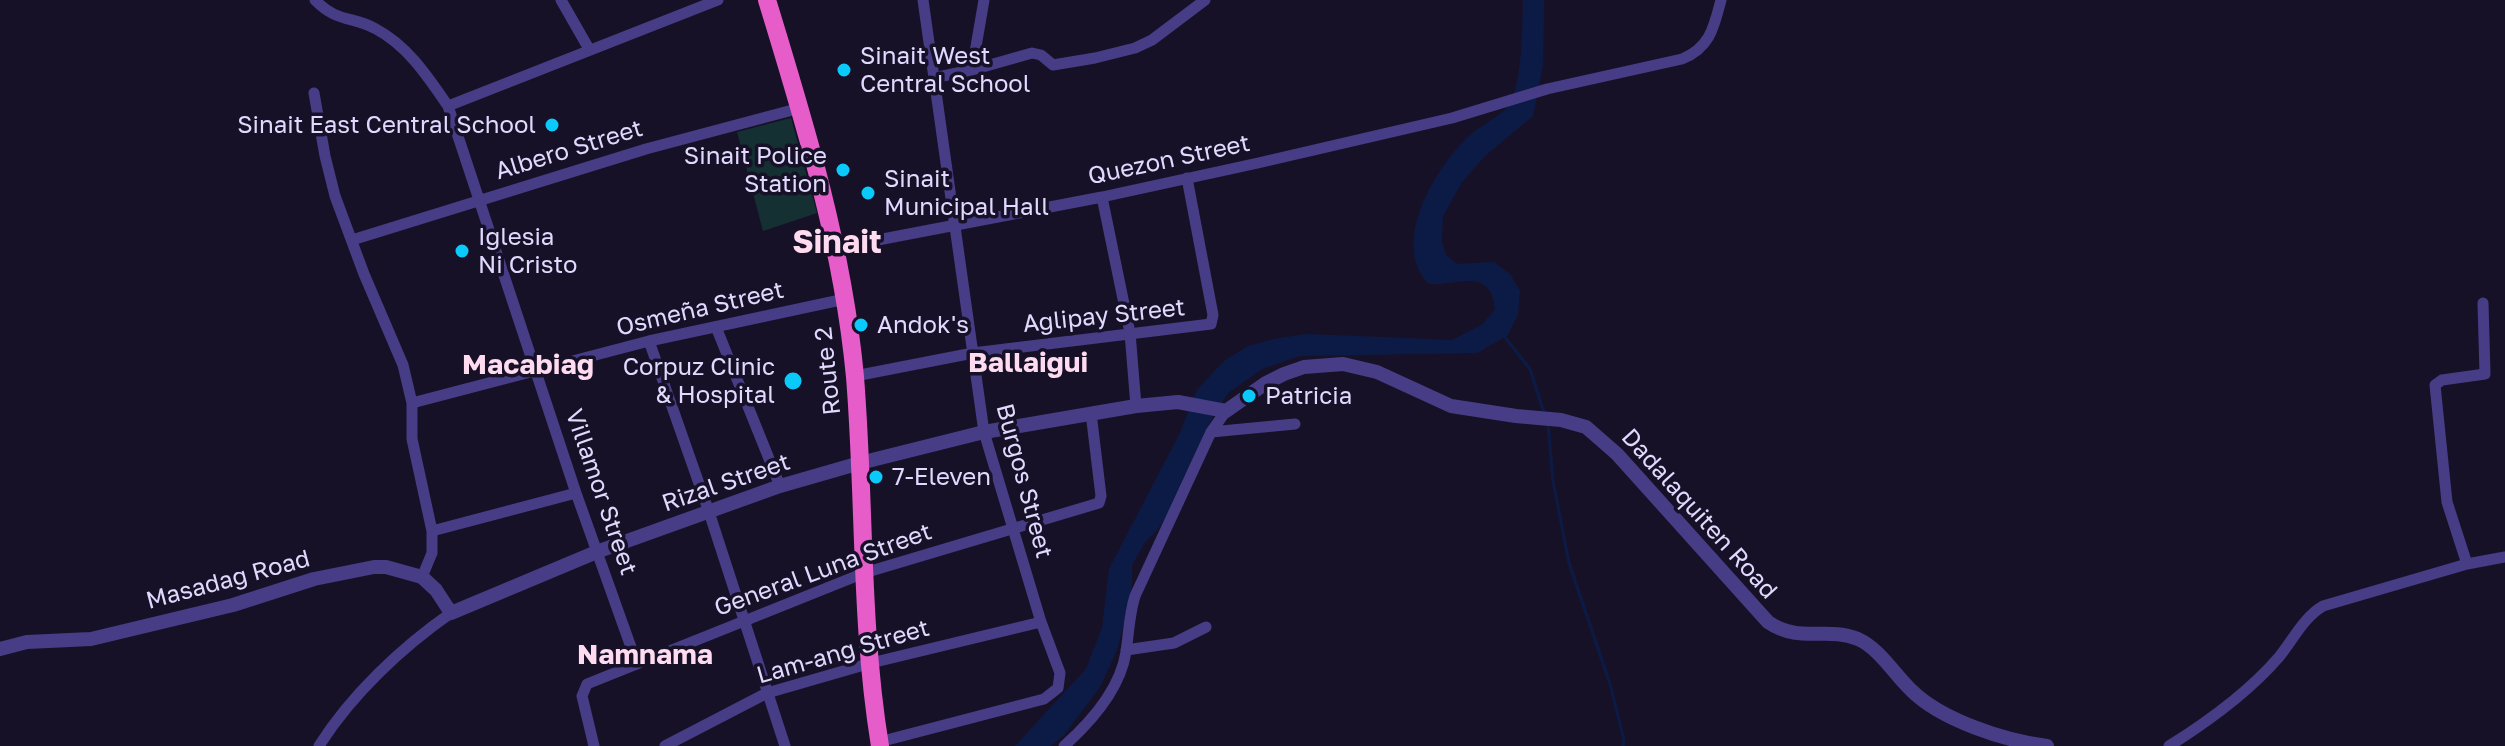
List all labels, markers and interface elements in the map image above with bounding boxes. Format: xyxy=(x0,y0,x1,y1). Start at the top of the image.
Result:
place label: Sinait West Central School xyxy=(860,42,1030,98)
marker: Sinait West Central School xyxy=(835,61,853,79)
place label: Sinait East Central School xyxy=(237,111,536,139)
street label: Albero Street xyxy=(492,114,646,186)
marker: Sinait East Central School xyxy=(543,116,561,134)
street label: Quezon Street xyxy=(1085,129,1253,191)
place label: Sinait Police Station xyxy=(684,142,827,198)
marker: Sinait Police Station xyxy=(834,161,852,179)
place label: Sinait Municipal Hall xyxy=(884,165,1049,221)
marker: Sinait Municipal Hall xyxy=(859,184,877,202)
place label: Iglesia Ni Cristo xyxy=(478,223,578,279)
district label: Sinait xyxy=(792,224,882,262)
marker: Iglesia Ni Cristo xyxy=(453,242,471,260)
street label: Osmeña Street xyxy=(613,276,787,342)
street label: Aglipay Street xyxy=(1021,293,1187,339)
place label: Andok's xyxy=(877,311,969,339)
marker: Andok's xyxy=(852,316,870,334)
street label: Route 2 xyxy=(809,326,847,416)
district label: Ballaigui xyxy=(968,346,1088,380)
district label: Macabiag xyxy=(462,348,594,382)
place label: Corpuz Clinic & Hospital xyxy=(623,353,775,409)
marker: Corpuz Clinic & Hospital xyxy=(782,370,804,392)
place label: Patricia xyxy=(1265,382,1352,410)
marker: Patricia xyxy=(1240,387,1258,405)
street label: Burgos Street xyxy=(990,401,1058,561)
street label: Villamor Street xyxy=(559,405,643,579)
street label: Dadalaquiten Road xyxy=(1615,423,1783,605)
street label: Rizal Street xyxy=(658,448,794,518)
place label: 7-Eleven xyxy=(892,463,991,491)
marker: 7-Eleven xyxy=(867,468,885,486)
street label: General Luna Street xyxy=(710,517,936,623)
street label: Masadag Road xyxy=(143,544,313,616)
street label: Lam-ang Street xyxy=(753,614,933,690)
district label: Namnama xyxy=(577,638,713,672)

